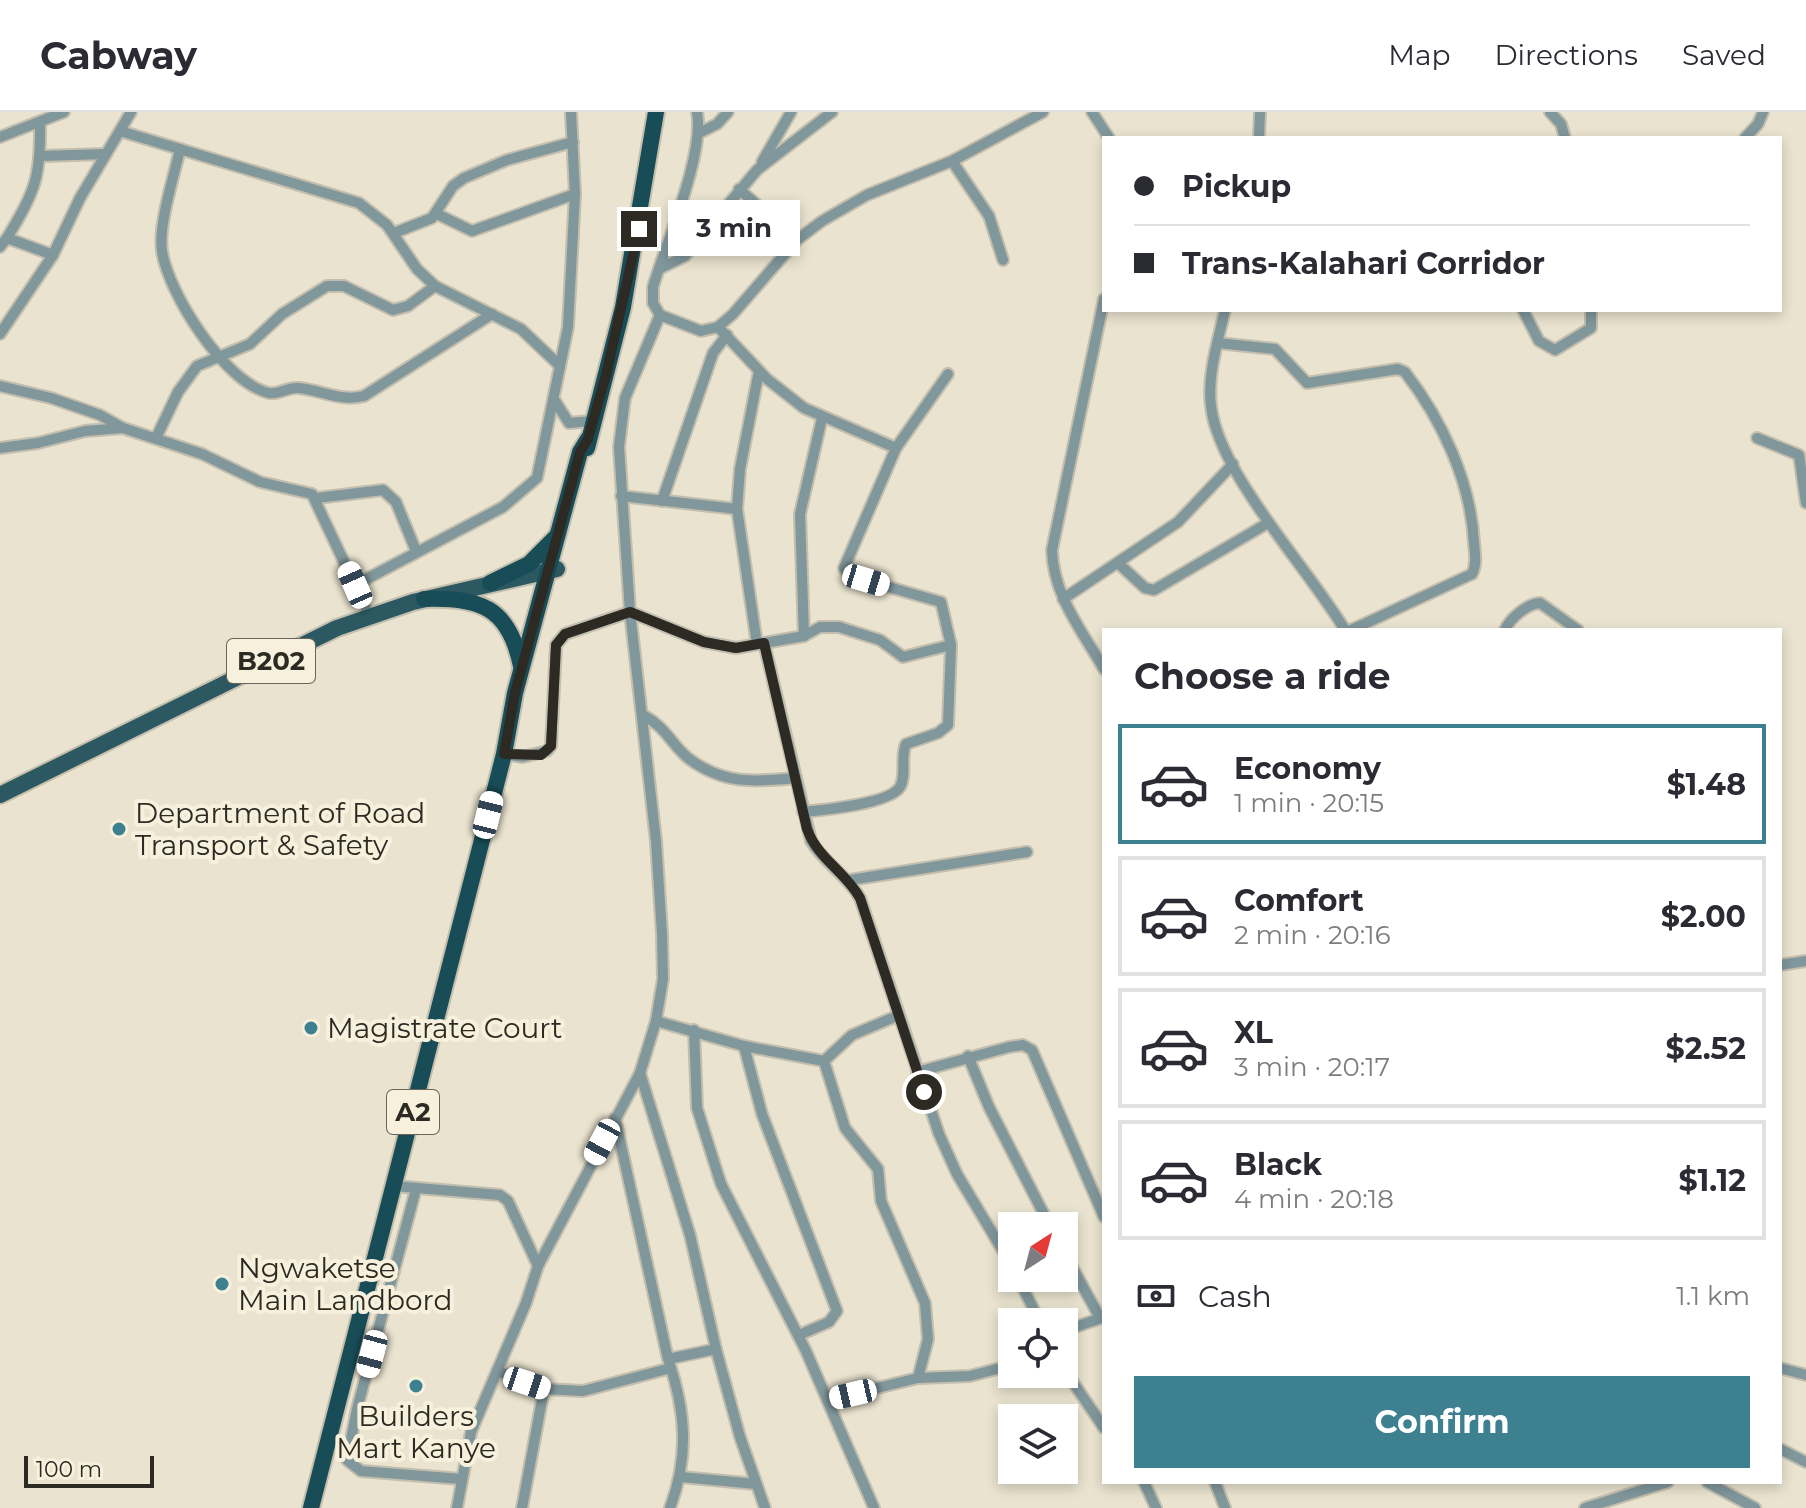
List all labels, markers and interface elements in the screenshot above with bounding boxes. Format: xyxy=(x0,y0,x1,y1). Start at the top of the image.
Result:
text: Cabway xyxy=(40,32,197,79)
text: Map xyxy=(1388,38,1450,72)
text: Directions xyxy=(1494,38,1638,72)
text: Saved xyxy=(1682,38,1766,72)
text: Pickup xyxy=(1182,168,1291,205)
callout: 3 min xyxy=(667,201,799,257)
route end xyxy=(621,211,657,247)
text: 3 min xyxy=(696,212,772,244)
text: Trans-Kalahari Corridor xyxy=(1182,245,1545,282)
car xyxy=(334,558,376,612)
car xyxy=(840,562,892,598)
road number: B202 xyxy=(227,639,315,683)
text: Choose a ride xyxy=(1134,654,1391,698)
icon: car xyxy=(1138,748,1210,820)
text: Economy xyxy=(1234,750,1381,787)
text: $1.48 xyxy=(1667,766,1746,803)
text: 1 min · 20:15 xyxy=(1234,787,1384,819)
car xyxy=(471,789,505,841)
place label: Department of Road Transport & Safety xyxy=(135,796,425,862)
marker: Department of Road Transport & Safety xyxy=(110,820,128,838)
icon: car xyxy=(1138,880,1210,952)
text: Comfort xyxy=(1234,882,1364,919)
text: $2.00 xyxy=(1661,898,1746,935)
text: 2 min · 20:16 xyxy=(1234,919,1391,951)
place label: Magistrate Court xyxy=(327,1011,562,1045)
icon: car xyxy=(1138,1012,1210,1084)
text: XL xyxy=(1234,1014,1273,1051)
marker: Magistrate Court xyxy=(302,1019,320,1037)
text: $2.52 xyxy=(1666,1030,1746,1067)
text: 3 min · 20:17 xyxy=(1234,1051,1390,1083)
route start xyxy=(906,1074,942,1110)
road number: A2 xyxy=(387,1090,439,1134)
car xyxy=(580,1115,624,1169)
icon: car xyxy=(1138,1144,1210,1216)
text: Black xyxy=(1234,1146,1322,1183)
text: $1.12 xyxy=(1679,1162,1746,1199)
text: 4 min · 20:18 xyxy=(1234,1183,1394,1215)
north arrow xyxy=(998,1212,1078,1292)
map controls xyxy=(998,1212,1078,1484)
place label: Ngwaketse Main Landbord xyxy=(238,1251,452,1317)
icon: cash xyxy=(1134,1274,1178,1318)
marker: Ngwaketse Main Landbord xyxy=(213,1275,231,1293)
text: Cash xyxy=(1198,1278,1272,1315)
text: 1.1 km xyxy=(1676,1280,1750,1312)
button: locate xyxy=(998,1308,1078,1388)
car xyxy=(354,1328,390,1380)
car xyxy=(500,1364,554,1402)
button: Confirm xyxy=(1134,1376,1750,1468)
marker: Builders Mart Kanye xyxy=(407,1377,425,1395)
car xyxy=(827,1377,879,1411)
place label: Builders Mart Kanye xyxy=(336,1399,496,1465)
button: layers xyxy=(998,1404,1078,1484)
scale bar xyxy=(24,1452,154,1488)
text: 100 m xyxy=(36,1456,102,1483)

